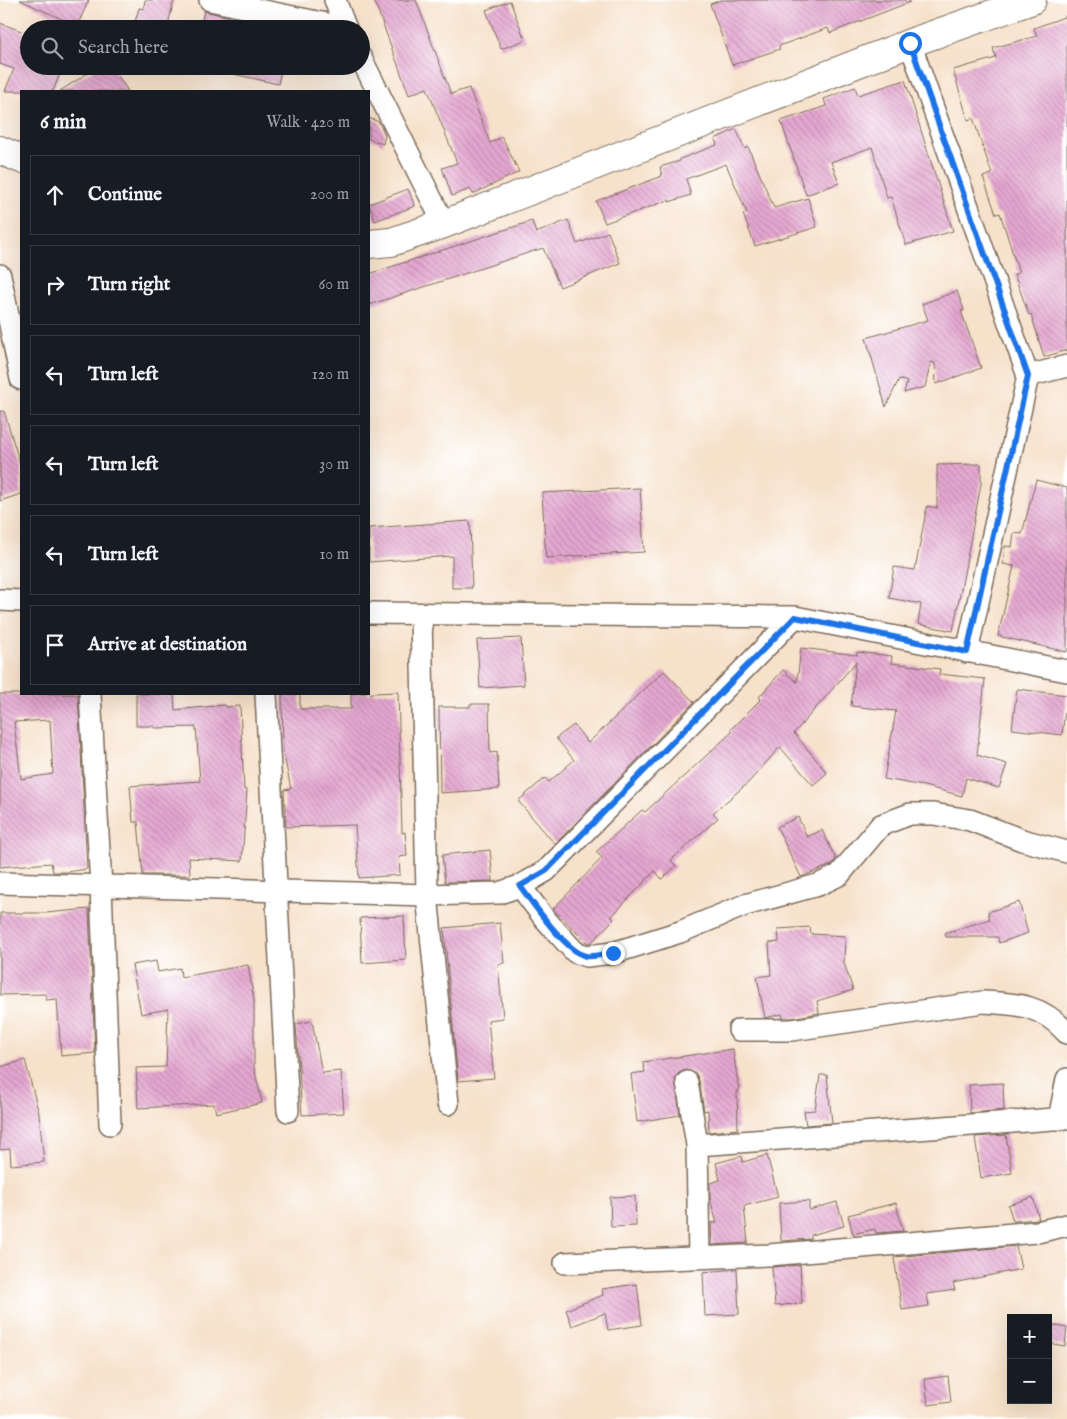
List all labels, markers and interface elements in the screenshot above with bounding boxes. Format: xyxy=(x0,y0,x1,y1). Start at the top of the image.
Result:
search box xyxy=(20,20,370,75)
route start xyxy=(899,32,922,55)
icon: search xyxy=(38,34,66,62)
text: Search here xyxy=(78,36,169,60)
text: 6 min xyxy=(40,109,86,136)
text: Walk · 420 m xyxy=(266,113,350,133)
icon: ahead xyxy=(41,181,69,209)
text: Continue xyxy=(88,183,162,207)
text: 200 m xyxy=(310,185,349,205)
icon: right xyxy=(41,271,69,299)
text: Turn right xyxy=(88,273,170,297)
text: 60 m xyxy=(319,275,349,295)
icon: left xyxy=(41,361,69,389)
text: Turn left xyxy=(88,363,159,387)
text: 120 m xyxy=(312,365,349,385)
icon: left xyxy=(41,451,69,479)
text: Turn left xyxy=(88,453,159,477)
text: 30 m xyxy=(319,455,349,475)
icon: left xyxy=(41,541,69,569)
text: Turn left xyxy=(88,543,159,567)
text: 10 m xyxy=(319,545,349,565)
icon: arrive xyxy=(41,631,69,659)
text: Arrive at destination xyxy=(88,633,247,657)
route end xyxy=(602,942,625,965)
map controls xyxy=(1007,1314,1052,1404)
button: + xyxy=(1007,1314,1052,1359)
button: − xyxy=(1007,1359,1052,1404)

